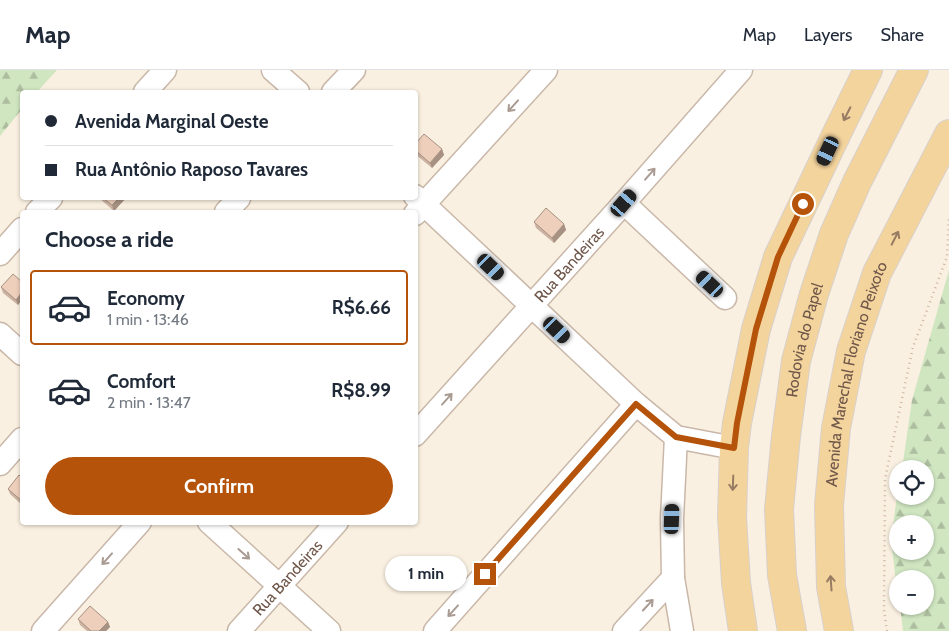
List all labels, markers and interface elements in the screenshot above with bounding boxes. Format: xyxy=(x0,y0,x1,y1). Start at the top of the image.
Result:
text: Map xyxy=(25,20,71,49)
text: Map xyxy=(743,24,776,46)
text: Layers xyxy=(804,24,853,46)
text: Share xyxy=(881,24,924,46)
one-way arrow xyxy=(507,100,519,112)
one-way arrow xyxy=(842,106,851,121)
text: Avenida Marginal Oeste xyxy=(75,110,268,133)
car xyxy=(814,134,841,168)
text: Rua Antônio Raposo Tavares xyxy=(75,158,308,181)
one-way arrow xyxy=(644,167,656,180)
car xyxy=(608,187,639,219)
route start xyxy=(792,193,814,215)
street label: Rua Bandeiras xyxy=(530,222,608,306)
text: Choose a ride xyxy=(45,226,174,253)
one-way arrow xyxy=(890,231,900,246)
car xyxy=(474,251,507,283)
street label: Avenida Marechal Floriano Peixoto xyxy=(822,258,892,488)
car xyxy=(693,268,726,300)
street label: Rodovia do Papel xyxy=(782,280,827,399)
icon: car xyxy=(47,285,92,330)
text: Economy xyxy=(107,287,185,310)
text: R$6.66 xyxy=(332,296,391,319)
text: 1 min · 13:46 xyxy=(107,310,189,329)
car xyxy=(540,314,573,346)
icon: car xyxy=(47,368,92,413)
text: Comfort xyxy=(107,370,176,393)
text: R$8.99 xyxy=(331,379,391,402)
one-way arrow xyxy=(442,392,453,405)
text: 2 min · 13:47 xyxy=(107,393,191,412)
button: Confirm xyxy=(45,457,393,515)
map controls xyxy=(889,460,934,615)
button: locate xyxy=(889,460,934,505)
one-way arrow xyxy=(729,475,738,491)
car xyxy=(663,504,680,534)
button: + xyxy=(889,515,934,560)
street label: Rua Bandeiras xyxy=(249,536,327,620)
one-way arrow xyxy=(238,549,251,560)
one-way arrow xyxy=(101,552,113,565)
callout: 1 min xyxy=(385,556,468,592)
route end xyxy=(474,563,496,585)
text: 1 min xyxy=(408,564,444,583)
button: − xyxy=(889,570,934,615)
one-way arrow xyxy=(827,575,836,591)
one-way arrow xyxy=(643,598,654,611)
one-way arrow xyxy=(447,604,459,617)

